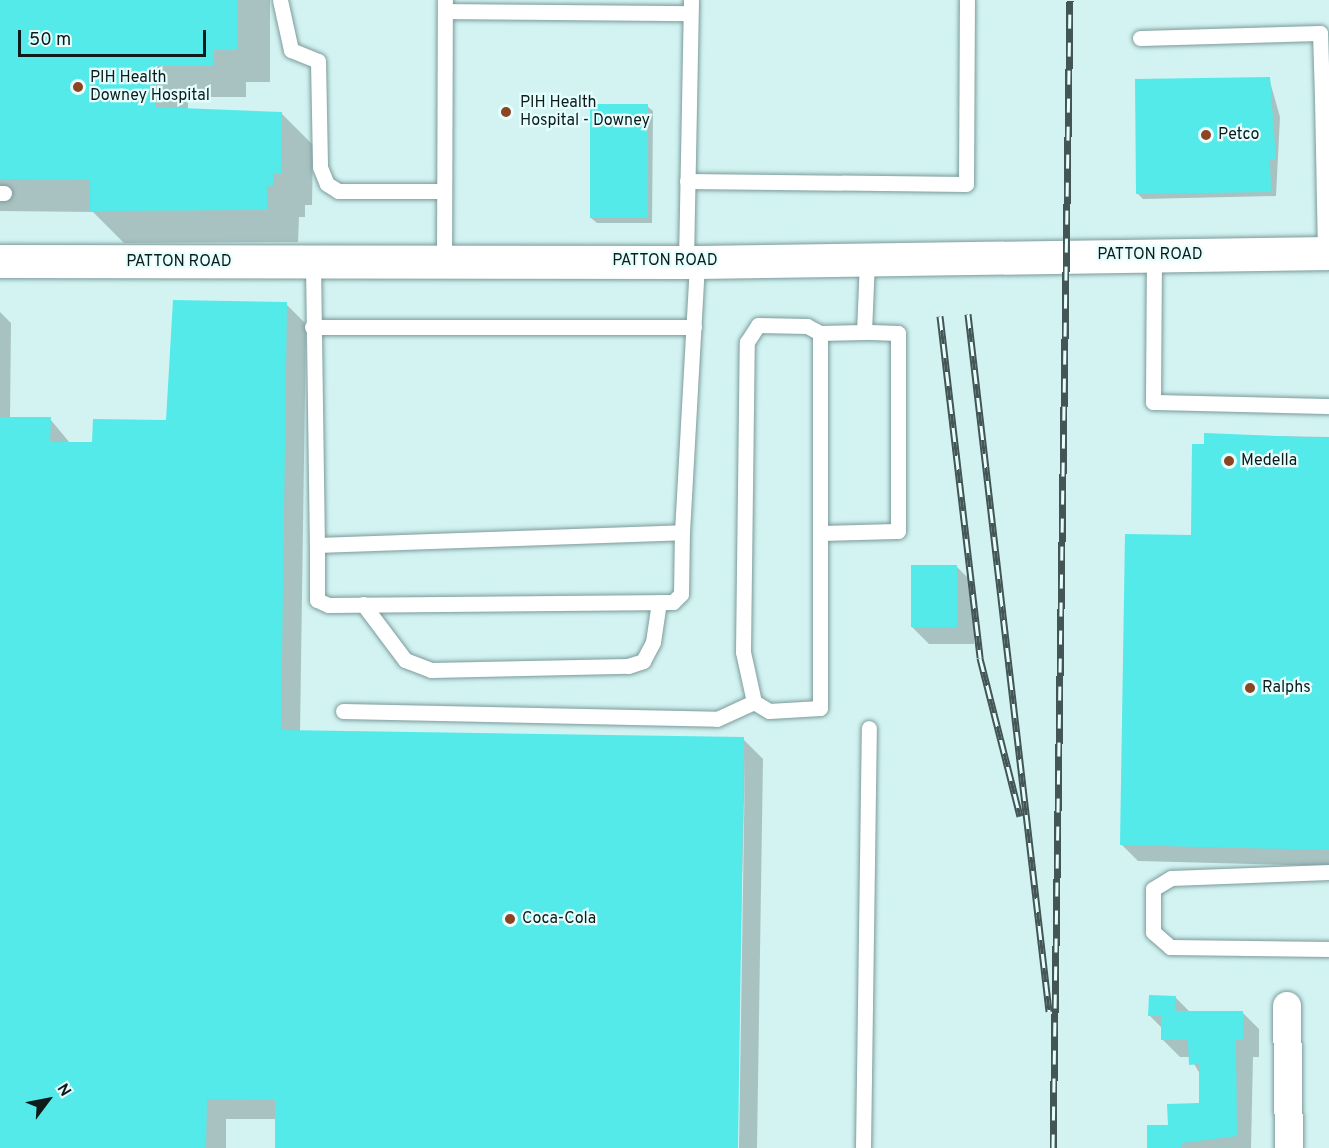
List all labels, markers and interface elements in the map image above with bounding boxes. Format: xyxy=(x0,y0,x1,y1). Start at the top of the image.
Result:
scale bar xyxy=(21,18,208,56)
text: 50 m xyxy=(29,29,71,52)
place label: PIH Health Downey Hospital xyxy=(90,68,210,106)
marker: PIH Health Downey Hospital xyxy=(71,80,85,94)
place label: PIH Health Hospital - Downey xyxy=(520,93,650,131)
marker: PIH Health Hospital - Downey xyxy=(497,103,515,121)
place label: Petco xyxy=(1218,125,1260,145)
marker: Petco xyxy=(1199,128,1213,142)
street label: PATTON ROAD xyxy=(1097,245,1203,265)
street label: PATTON ROAD xyxy=(612,251,718,271)
street label: PATTON ROAD xyxy=(126,252,232,272)
place label: Medella xyxy=(1241,451,1297,471)
marker: Medella xyxy=(1222,454,1236,468)
place label: Ralphs xyxy=(1262,678,1311,698)
marker: Ralphs xyxy=(1243,681,1257,695)
place label: Coca-Cola xyxy=(522,909,596,929)
marker: Coca-Cola xyxy=(503,912,517,926)
north arrow xyxy=(18,1070,78,1130)
text: N xyxy=(52,1080,75,1101)

